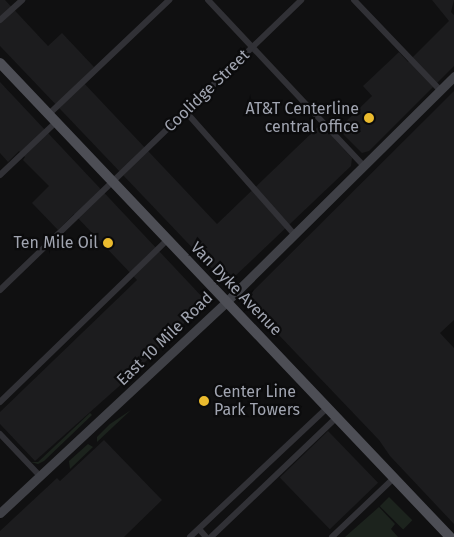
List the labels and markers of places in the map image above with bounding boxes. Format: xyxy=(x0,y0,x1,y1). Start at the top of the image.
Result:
place label: AT&T Centerline central office xyxy=(246,99,359,137)
marker: AT&T Centerline central office xyxy=(363,112,375,124)
place label: Ten Mile Oil xyxy=(13,233,98,253)
marker: Ten Mile Oil xyxy=(102,237,114,249)
place label: Center Line Park Towers xyxy=(214,382,300,420)
marker: Center Line Park Towers xyxy=(198,395,210,407)

